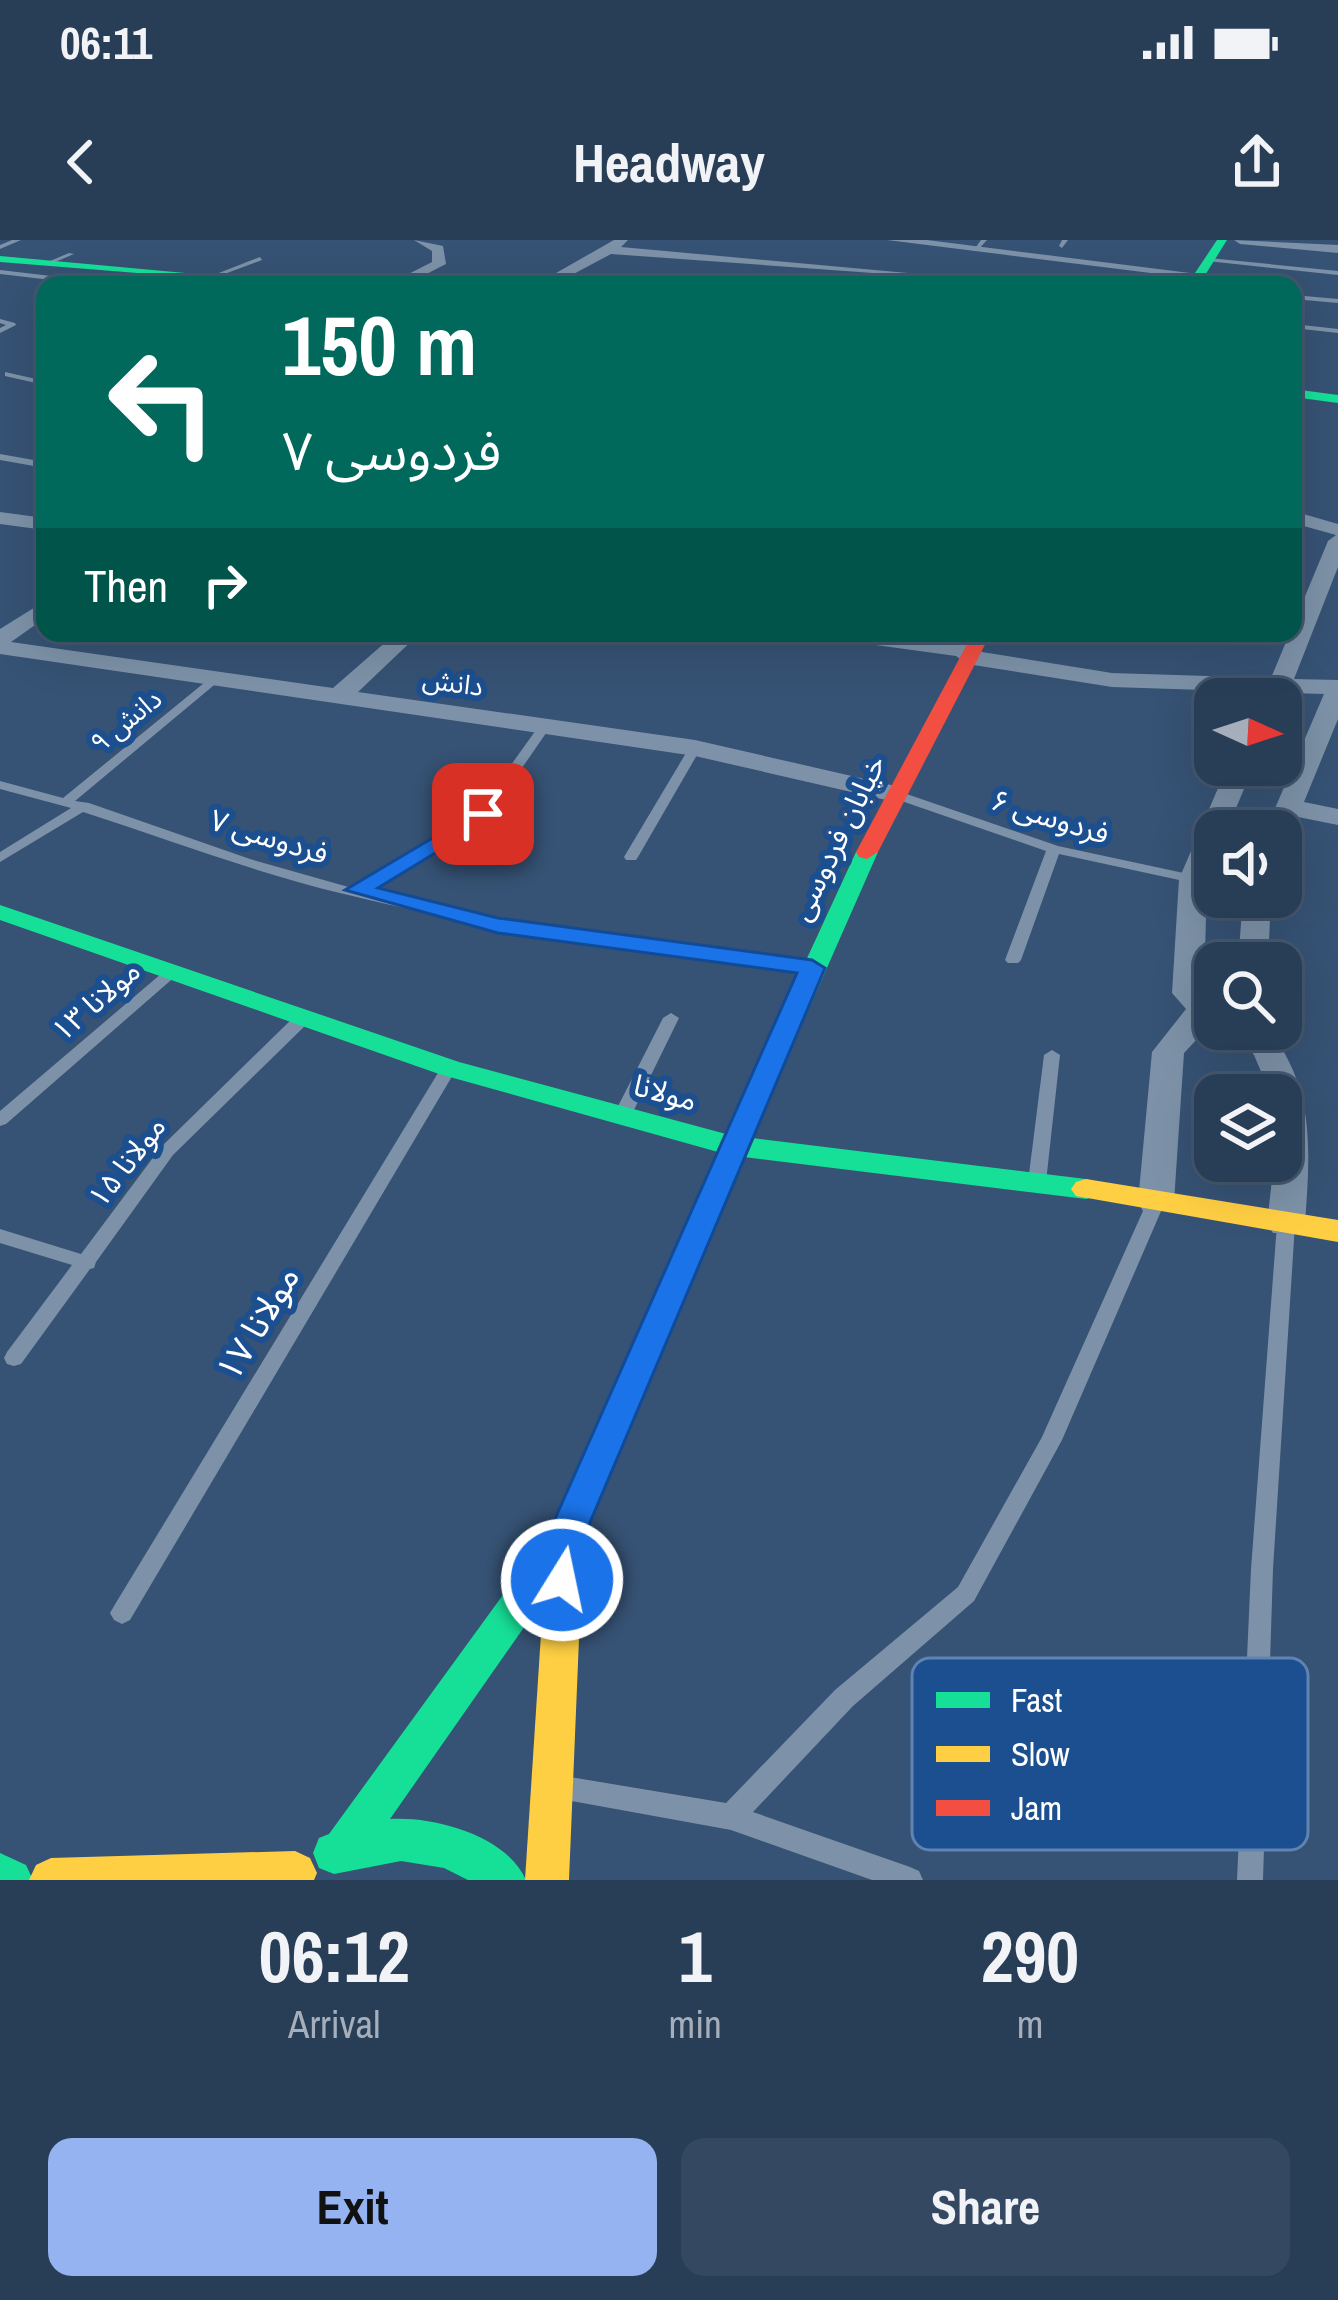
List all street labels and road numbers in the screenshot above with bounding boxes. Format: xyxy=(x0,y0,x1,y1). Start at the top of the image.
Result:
street label: دانش xyxy=(421,660,486,704)
street label: دانش ۹ xyxy=(82,680,169,760)
street label: خیابان فردوسی xyxy=(780,748,894,927)
street label: فردوسی ۶ xyxy=(986,779,1114,853)
street label: فردوسی ۷ xyxy=(205,799,333,873)
street label: مولانا ۱۳ xyxy=(42,951,148,1050)
street label: مولانا xyxy=(629,1064,701,1120)
street label: مولانا ۱۵ xyxy=(78,1108,174,1215)
street label: مولانا ۱۷ xyxy=(204,1256,310,1390)

